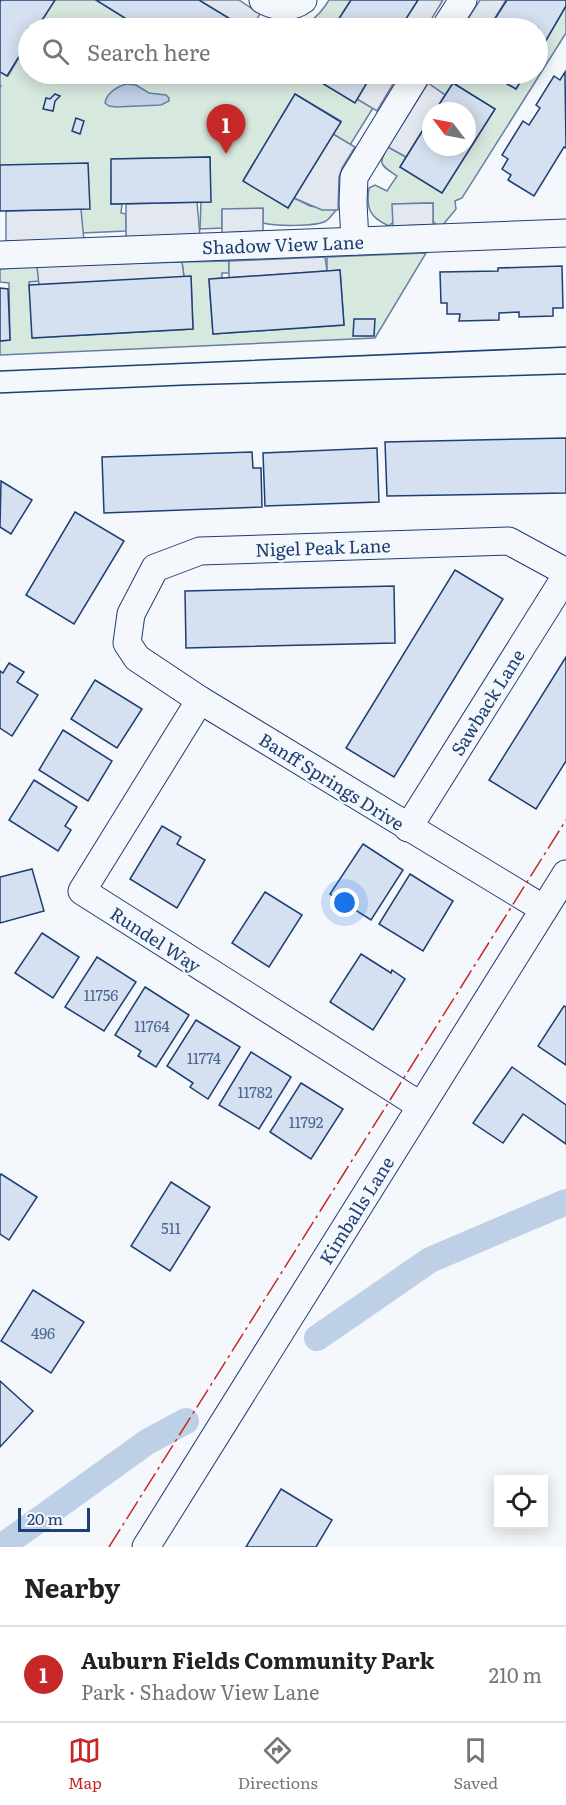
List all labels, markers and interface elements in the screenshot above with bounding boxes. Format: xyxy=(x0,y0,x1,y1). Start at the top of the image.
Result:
search box xyxy=(18,18,548,84)
icon: search xyxy=(39,35,72,68)
text: Search here xyxy=(87,35,210,68)
north arrow xyxy=(422,102,476,156)
pin: 1 xyxy=(206,104,246,154)
street label: Shadow View Lane xyxy=(202,228,364,260)
street label: Nigel Peak Lane xyxy=(255,531,391,563)
street label: Sawback Lane xyxy=(443,643,531,761)
street label: Banff Springs Drive xyxy=(254,725,410,837)
your location xyxy=(330,888,359,917)
street label: Rundel Way xyxy=(105,900,207,979)
house number: 11756 xyxy=(84,983,118,1006)
house number: 11764 xyxy=(134,1014,170,1037)
house number: 11774 xyxy=(187,1046,221,1069)
house number: 11782 xyxy=(237,1080,273,1103)
house number: 11792 xyxy=(289,1110,324,1133)
street label: Kimballs Lane xyxy=(312,1151,400,1269)
house number: 511 xyxy=(161,1216,181,1239)
house number: 496 xyxy=(31,1321,55,1344)
map controls xyxy=(494,1475,548,1529)
button: locate xyxy=(494,1475,548,1529)
scale bar xyxy=(18,1505,90,1532)
text: 20 m xyxy=(27,1506,63,1530)
text: Nearby xyxy=(24,1567,120,1606)
text: Auburn Fields Community Park xyxy=(81,1643,434,1676)
text: 1 xyxy=(39,1659,48,1689)
text: 210 m xyxy=(489,1659,542,1689)
text: Park · Shadow View Lane xyxy=(81,1676,319,1706)
tab: Map xyxy=(68,1734,102,1794)
tab: Directions xyxy=(238,1734,318,1794)
tab: Saved xyxy=(454,1734,498,1794)

